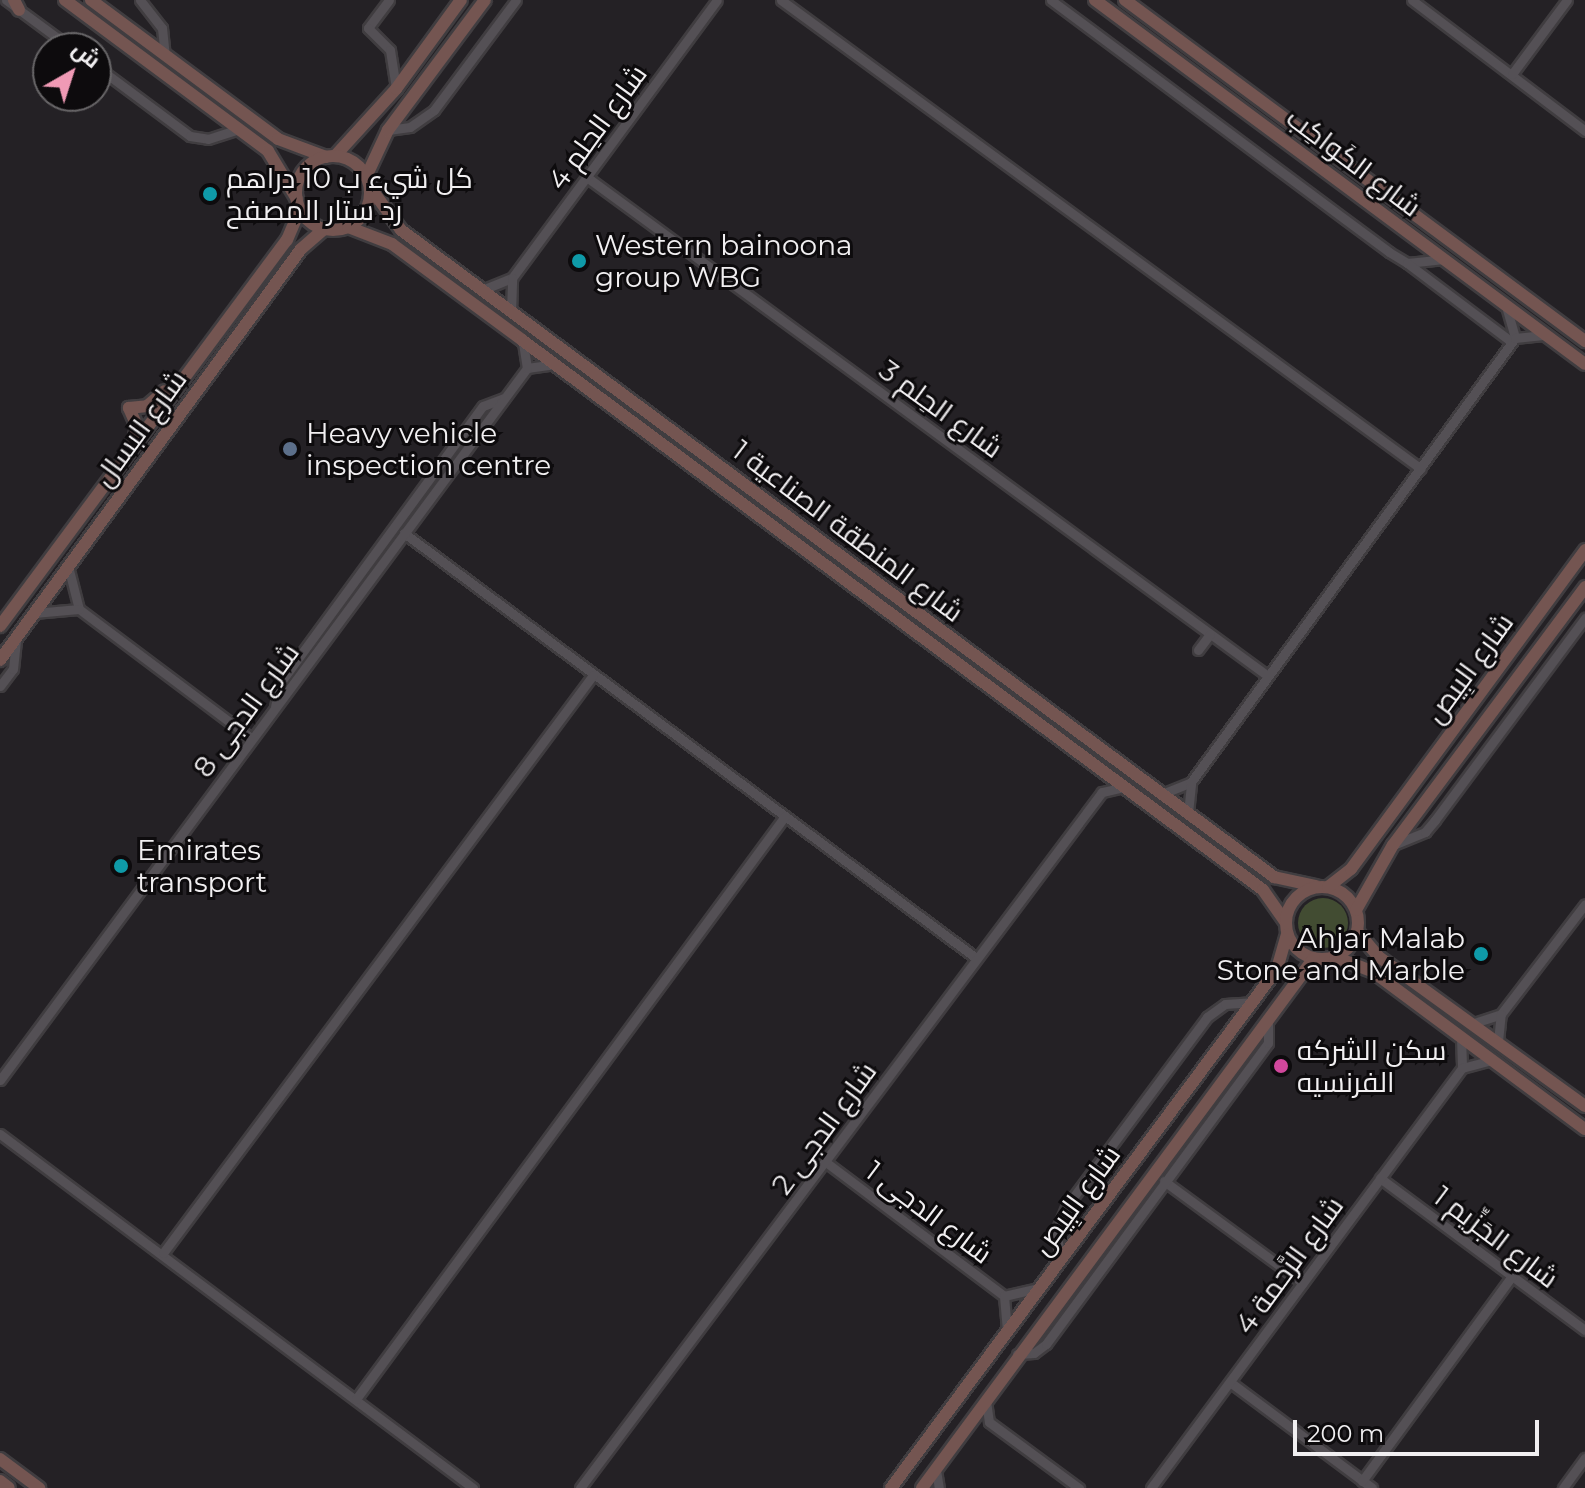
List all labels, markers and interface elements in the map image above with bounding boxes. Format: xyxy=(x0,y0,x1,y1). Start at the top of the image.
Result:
north arrow xyxy=(32,32,112,112)
text: ش xyxy=(67,35,106,74)
street label: شارع الحِلم 4 xyxy=(540,58,654,196)
street label: شارع الكَواكِب xyxy=(1280,101,1428,223)
place label: كل شيء ب 10 دراهم رد ستار المصفح xyxy=(226,161,473,227)
marker: كل شيء ب 10 دراهم رد ستار المصفح xyxy=(201,185,219,203)
place label: Western bainoona group WBG xyxy=(595,228,853,294)
marker: Western bainoona group WBG xyxy=(570,252,588,270)
street label: شارع الحِلم 3 xyxy=(873,353,1009,465)
street label: شارع البسال xyxy=(86,363,194,493)
place label: Heavy vehicle inspection centre xyxy=(306,416,551,482)
street label: شارع المنطقة الصناعية 1 xyxy=(726,433,970,629)
marker: Heavy vehicle inspection centre xyxy=(281,440,299,458)
street label: شارع البِيص xyxy=(1418,607,1520,729)
street label: شارع الدجى 8 xyxy=(186,637,306,783)
place label: Emirates transport xyxy=(137,833,267,899)
marker: Emirates transport xyxy=(112,857,130,875)
place label: Ahjar Malab Stone and Marble xyxy=(1217,921,1465,987)
marker: Ahjar Malab Stone and Marble xyxy=(1472,945,1490,963)
place label: سكن الشركه الفرنسيه xyxy=(1297,1033,1446,1099)
street label: شارع الدجى 2 xyxy=(765,1055,883,1201)
marker: سكن الشركه الفرنسيه xyxy=(1272,1057,1290,1075)
street label: شارع البِيص xyxy=(1025,1139,1127,1261)
street label: شارع الدجى 1 xyxy=(859,1154,999,1270)
street label: شارع الجَزِّيم 1 xyxy=(1427,1179,1565,1295)
street label: شارع الرَّحمة 4 xyxy=(1228,1190,1350,1340)
scale bar xyxy=(1297,1404,1543,1454)
text: 200 m xyxy=(1307,1419,1384,1448)

